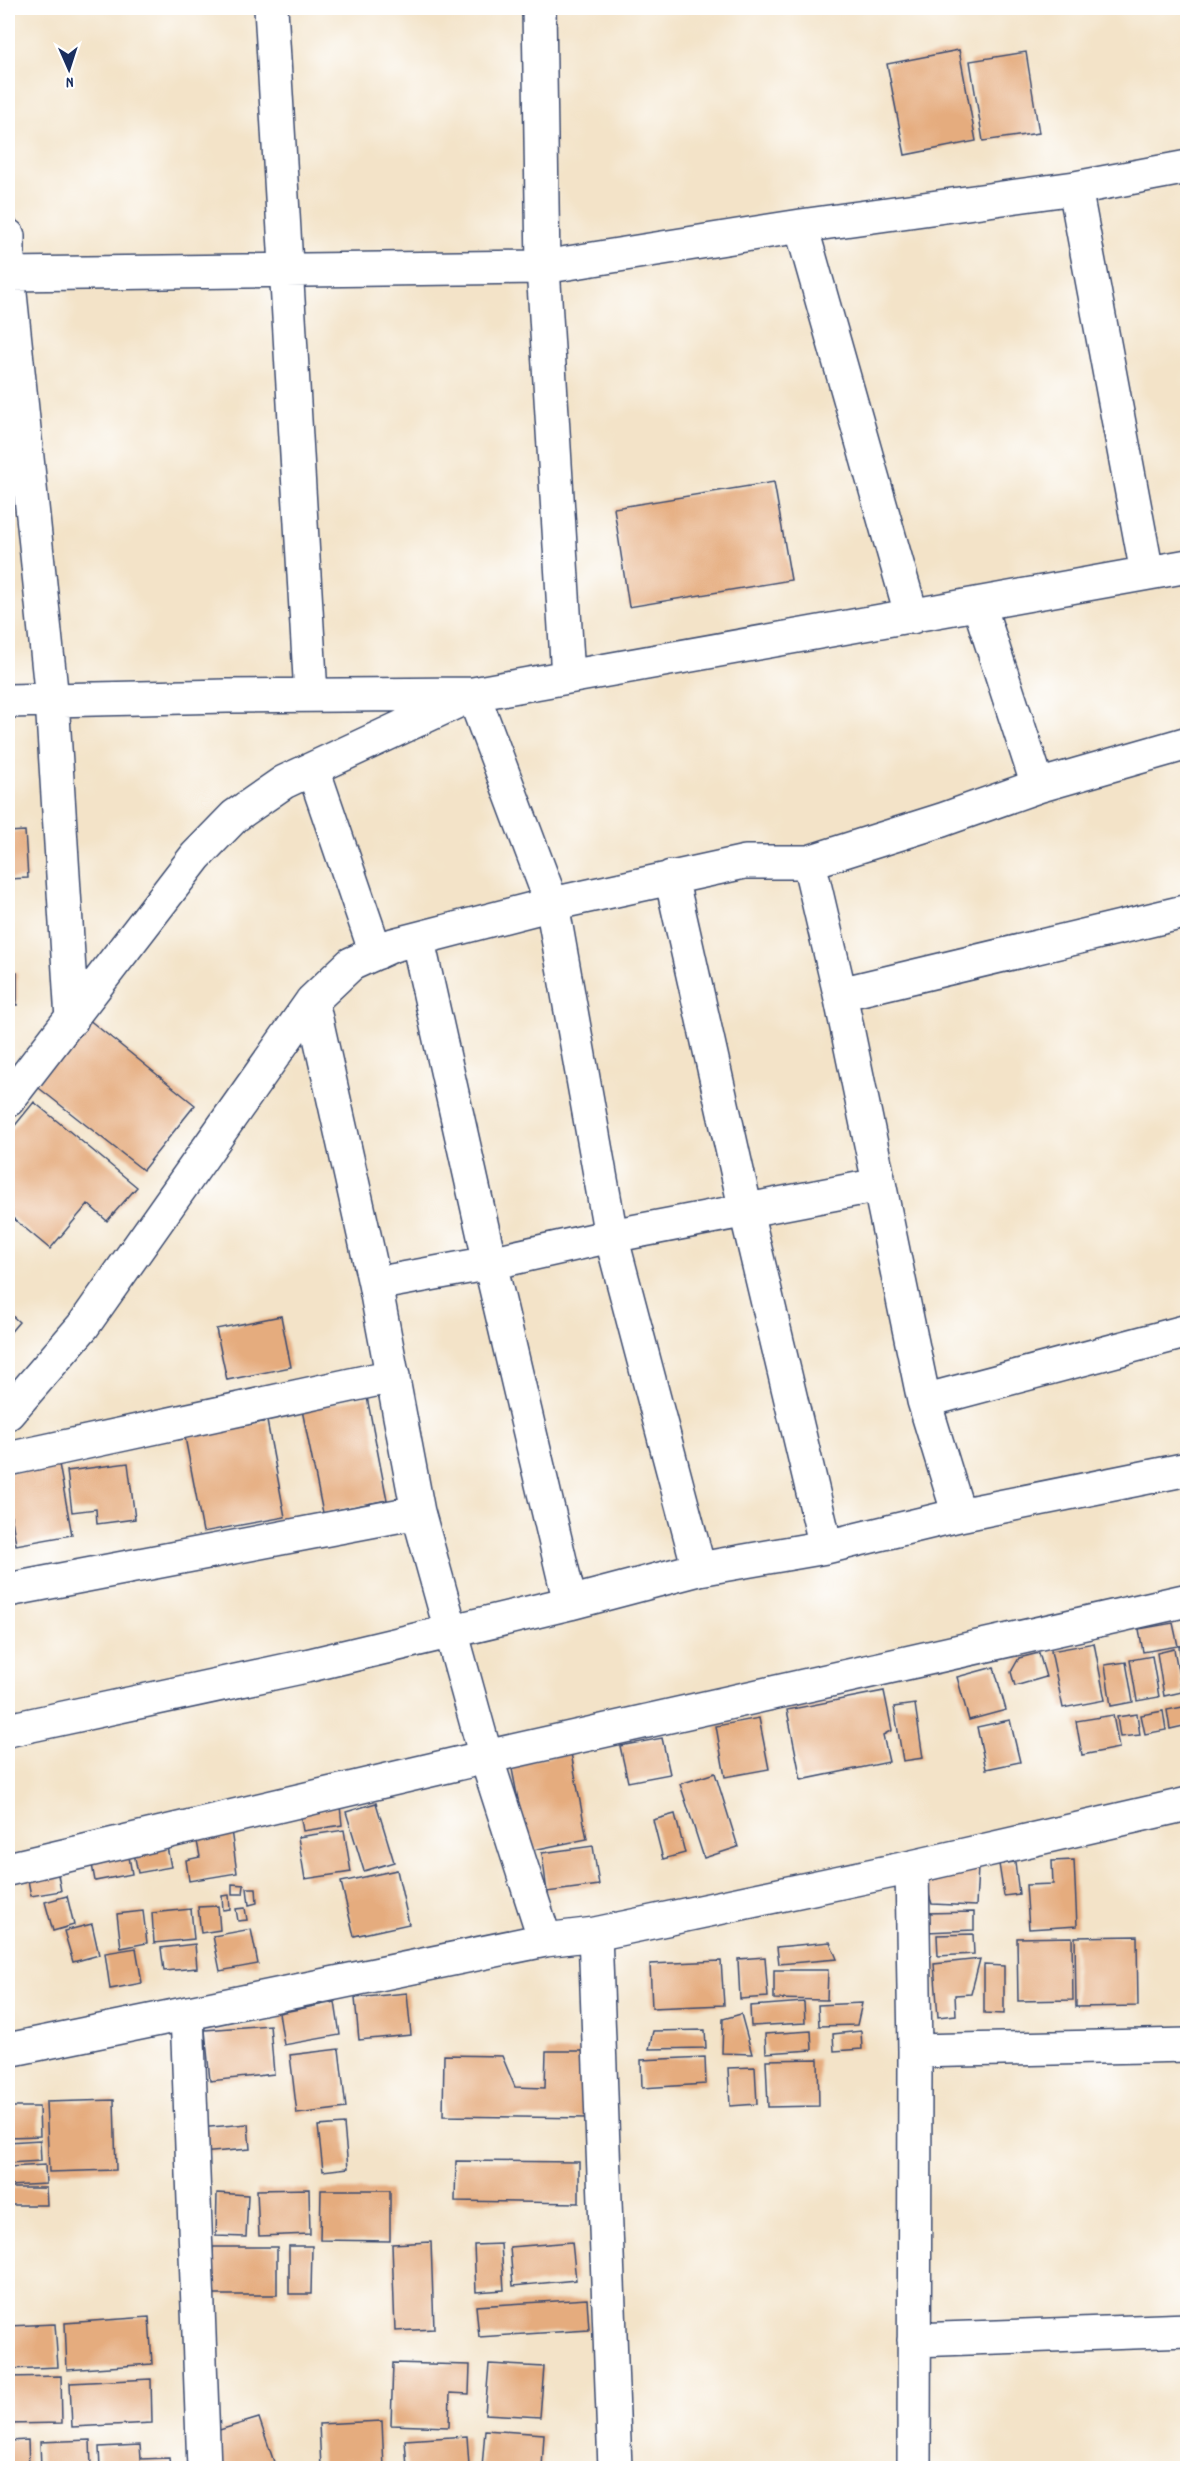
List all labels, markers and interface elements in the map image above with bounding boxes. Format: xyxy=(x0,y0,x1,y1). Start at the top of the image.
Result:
north arrow xyxy=(39,39,99,99)
text: N xyxy=(65,70,74,93)

